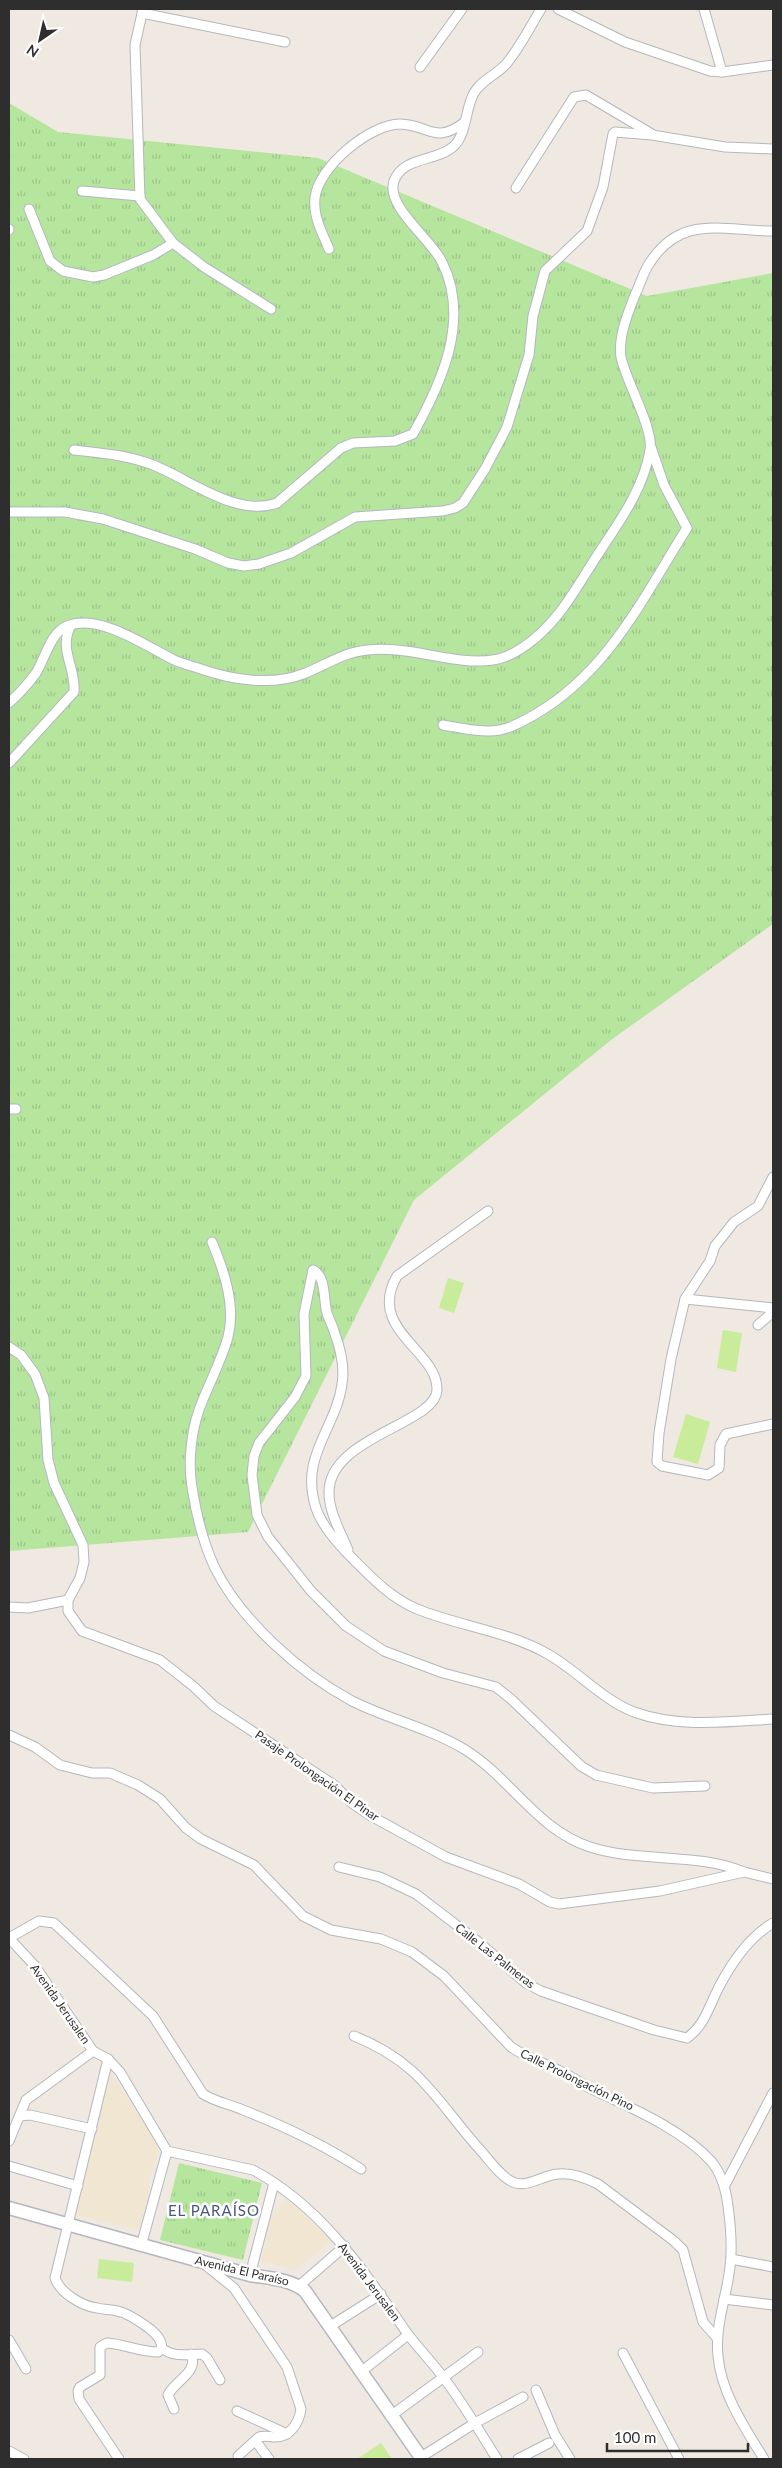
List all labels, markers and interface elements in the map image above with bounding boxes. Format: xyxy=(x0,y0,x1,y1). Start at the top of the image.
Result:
north arrow xyxy=(15,15,65,65)
text: N xyxy=(23,41,42,61)
street label: Pasaje Prolongación El Pinar xyxy=(252,1727,383,1825)
street label: Calle Las Palmeras xyxy=(453,1920,538,1991)
street label: Avenida Jerusalen xyxy=(27,1961,94,2047)
street label: Calle Prolongación Pino xyxy=(518,2046,637,2114)
district label: EL PARAÍSO xyxy=(168,2201,260,2219)
street label: Avenida Jerusalen xyxy=(335,2240,404,2324)
street label: Avenida El Paraíso xyxy=(194,2252,291,2289)
scale bar xyxy=(607,2420,748,2452)
text: 100 m xyxy=(614,2428,656,2446)

